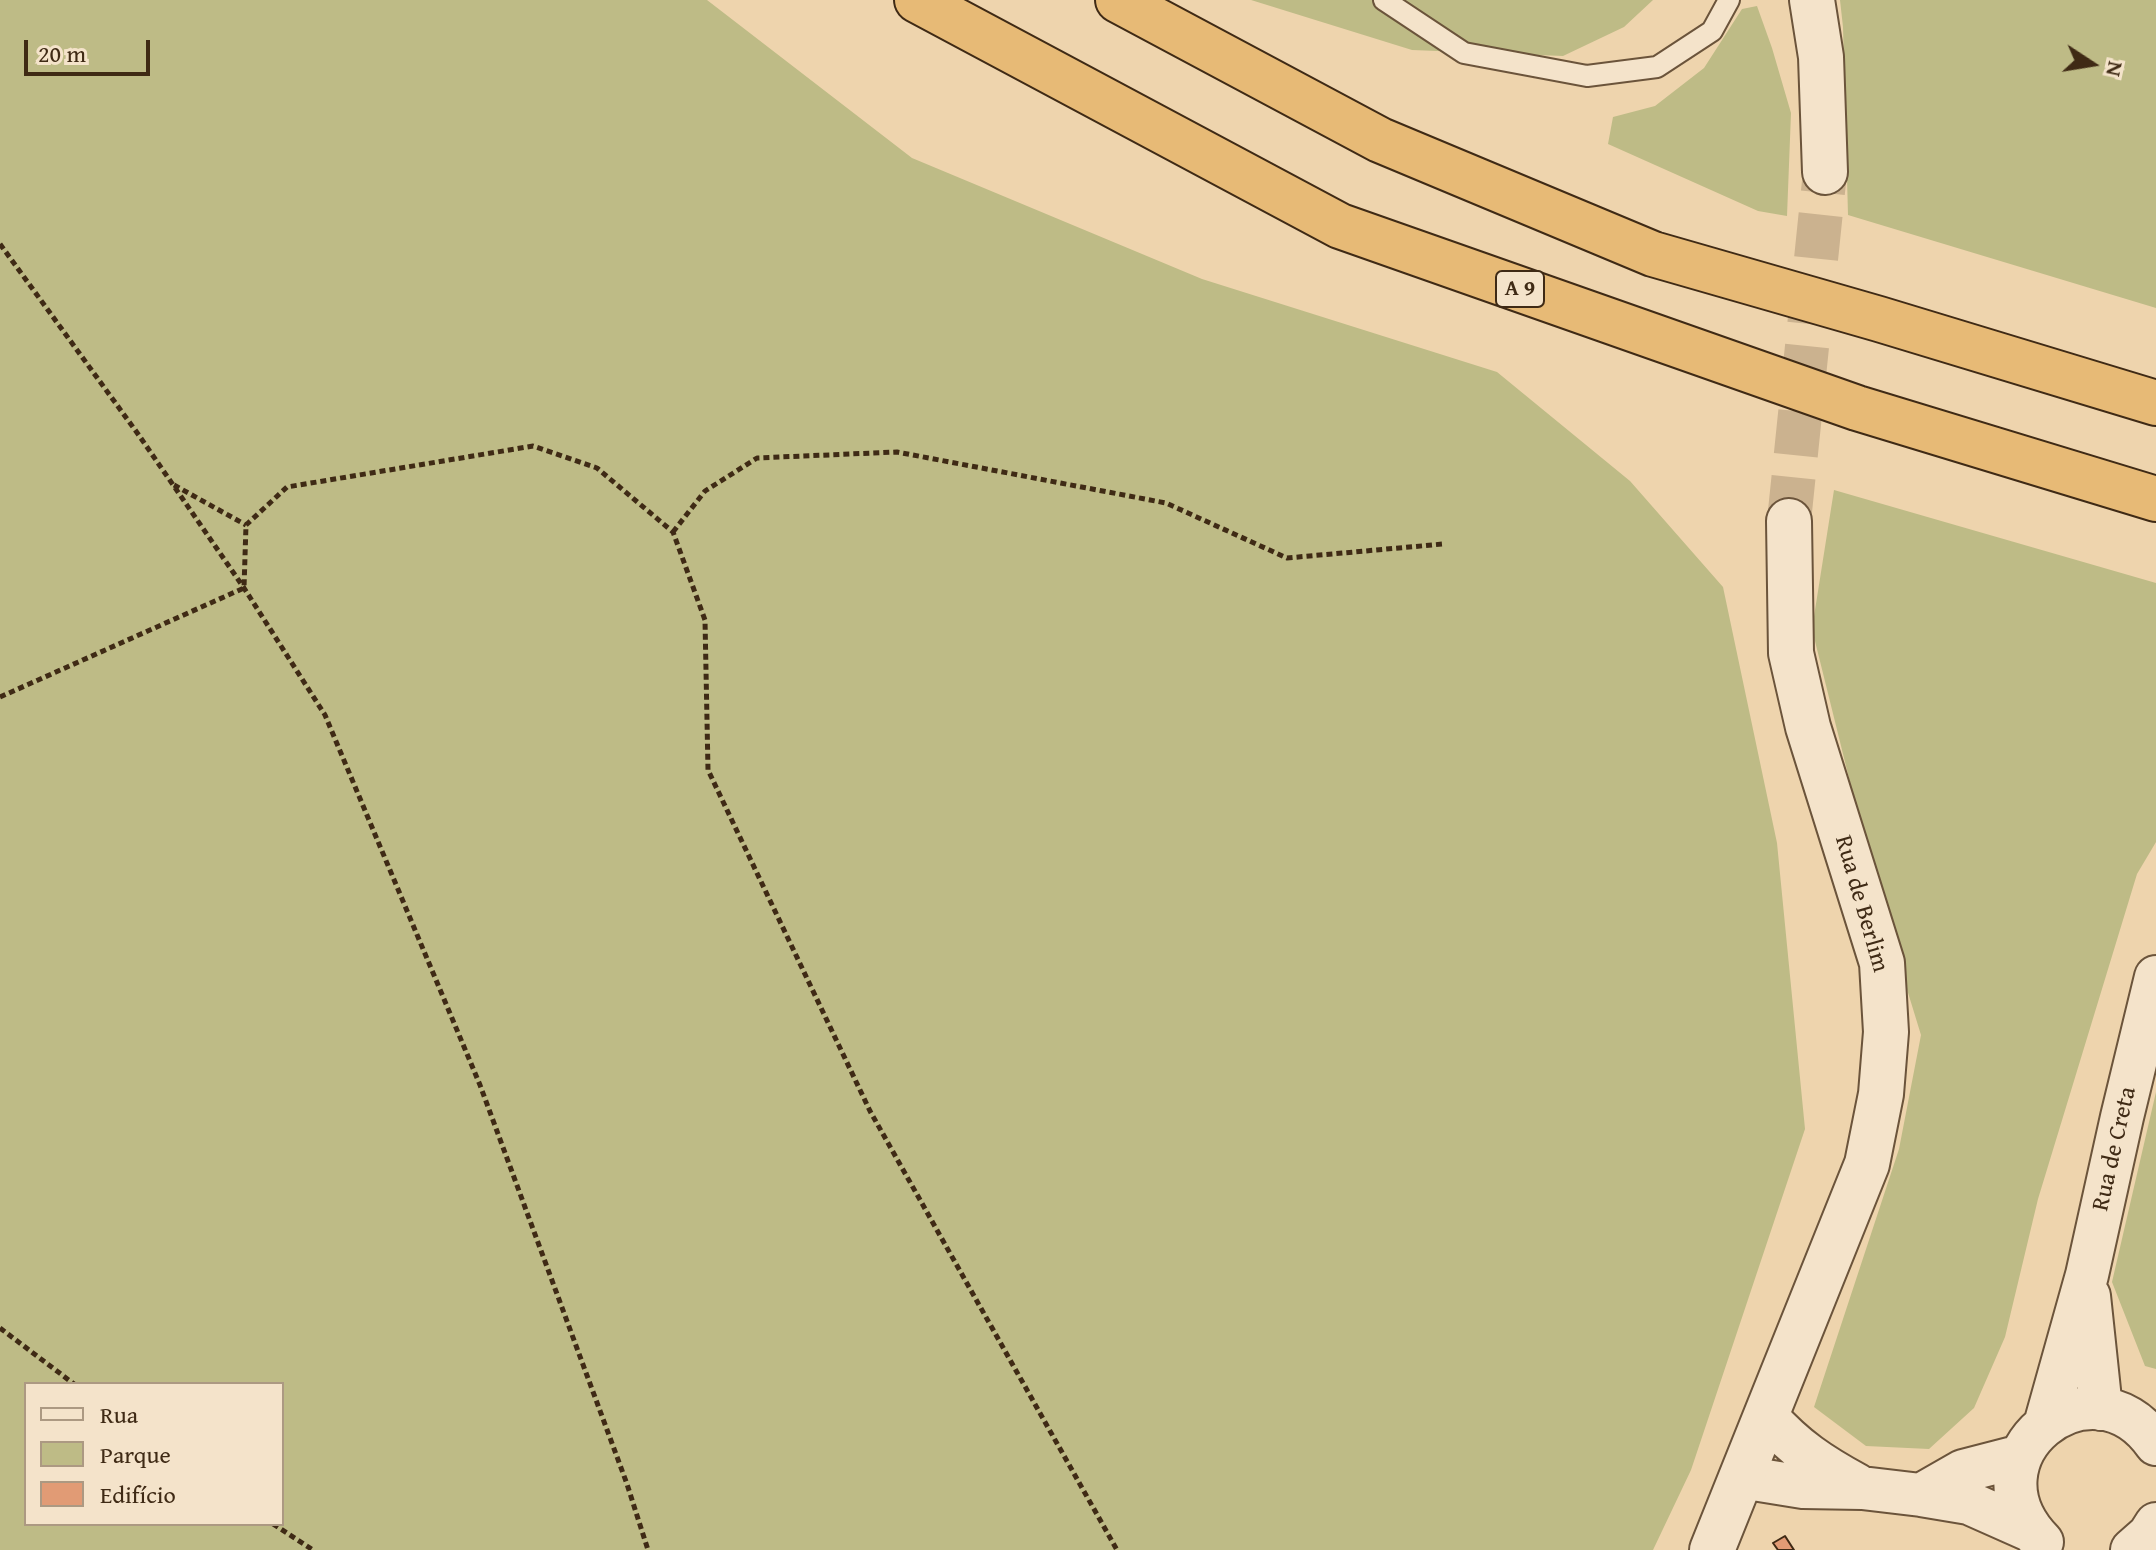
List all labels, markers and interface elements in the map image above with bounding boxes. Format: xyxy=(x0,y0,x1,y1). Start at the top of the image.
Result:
scale bar xyxy=(28,24,154,74)
north arrow xyxy=(2052,24,2132,104)
text: 20 m xyxy=(38,36,86,71)
text: N xyxy=(2098,58,2133,80)
road number: A 9 xyxy=(1496,271,1544,307)
street label: Rua de Berlim xyxy=(1828,832,1894,976)
street label: Rua de Creta xyxy=(2087,1084,2143,1214)
legend xyxy=(24,1382,284,1526)
text: Rua xyxy=(100,1397,138,1432)
text: Parque xyxy=(100,1437,171,1472)
text: Edifício xyxy=(100,1477,176,1512)

